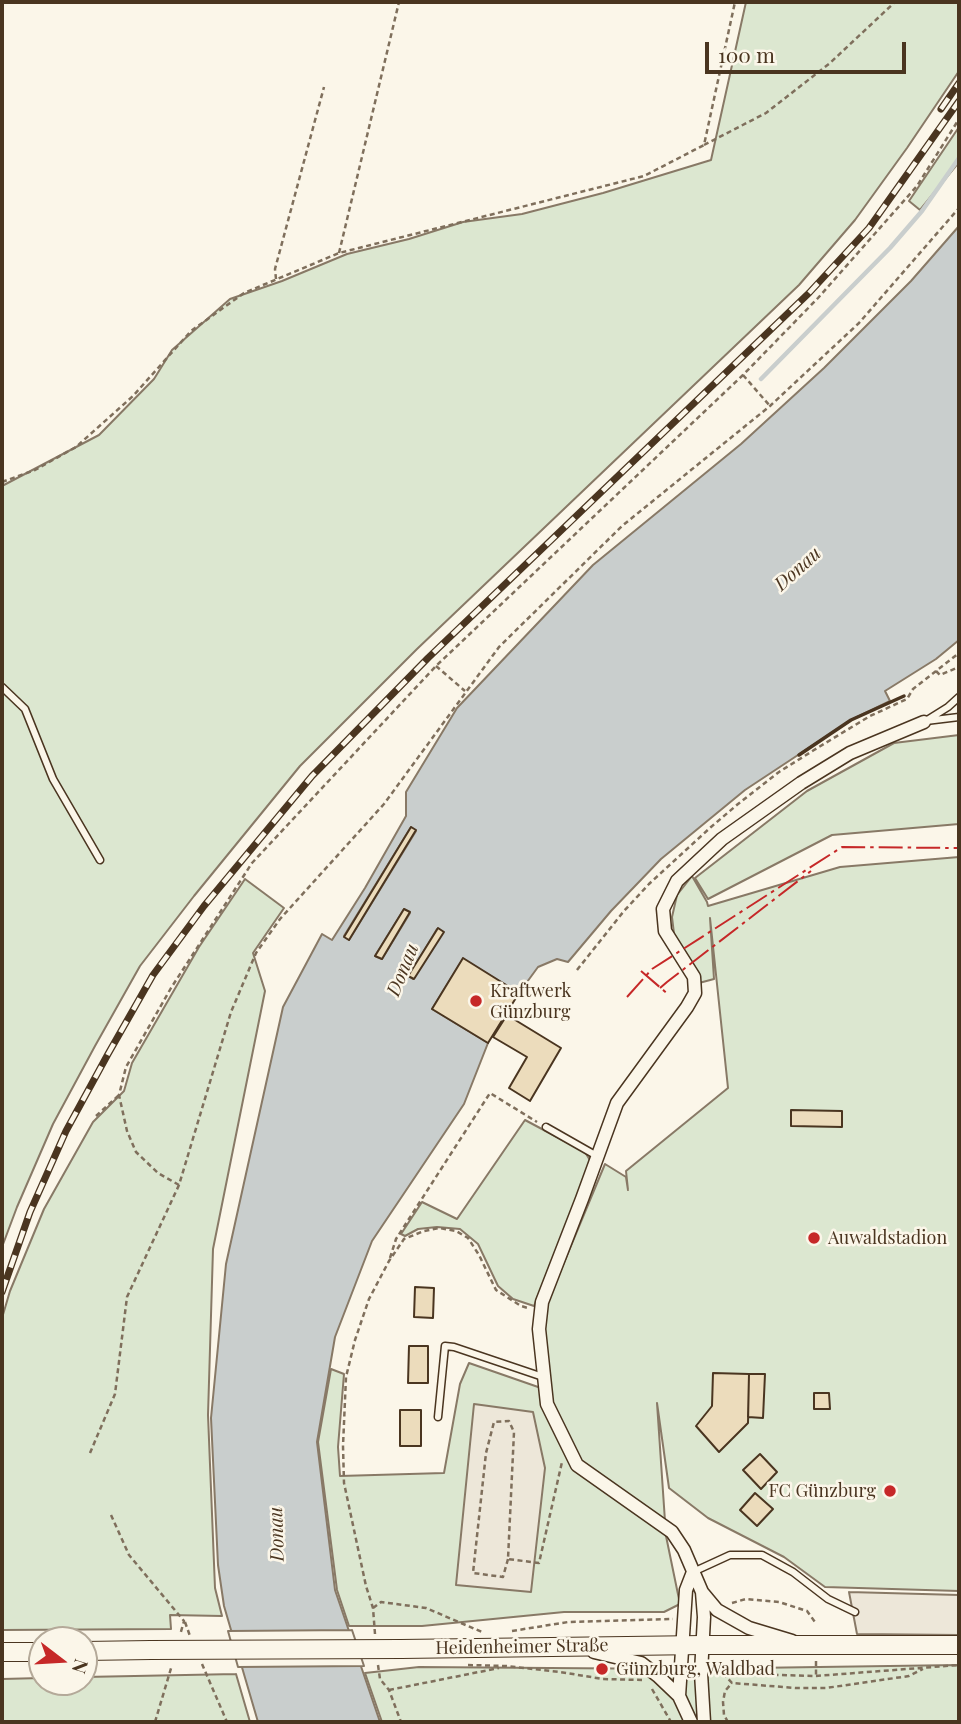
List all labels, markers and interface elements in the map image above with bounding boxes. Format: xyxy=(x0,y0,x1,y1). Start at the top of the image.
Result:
scale bar xyxy=(709,28,910,72)
text: 100 m xyxy=(718,40,775,68)
water label: Donau xyxy=(770,542,826,596)
water label: Donau xyxy=(382,940,424,1000)
place label: Kraftwerk Günzburg xyxy=(490,980,571,1023)
marker: Kraftwerk Günzburg xyxy=(468,993,484,1009)
place label: Auwaldstadion xyxy=(828,1227,947,1249)
marker: Auwaldstadion xyxy=(806,1230,822,1246)
place label: FC Günzburg xyxy=(769,1480,876,1502)
marker: FC Günzburg xyxy=(882,1483,898,1499)
water label: Donau xyxy=(265,1506,289,1562)
north arrow xyxy=(28,1626,98,1696)
street label: Heidenheimer Straße xyxy=(435,1635,609,1659)
text: N xyxy=(67,1656,96,1677)
place label: Günzburg, Waldbad xyxy=(616,1658,775,1680)
marker: Günzburg, Waldbad xyxy=(594,1661,610,1677)

